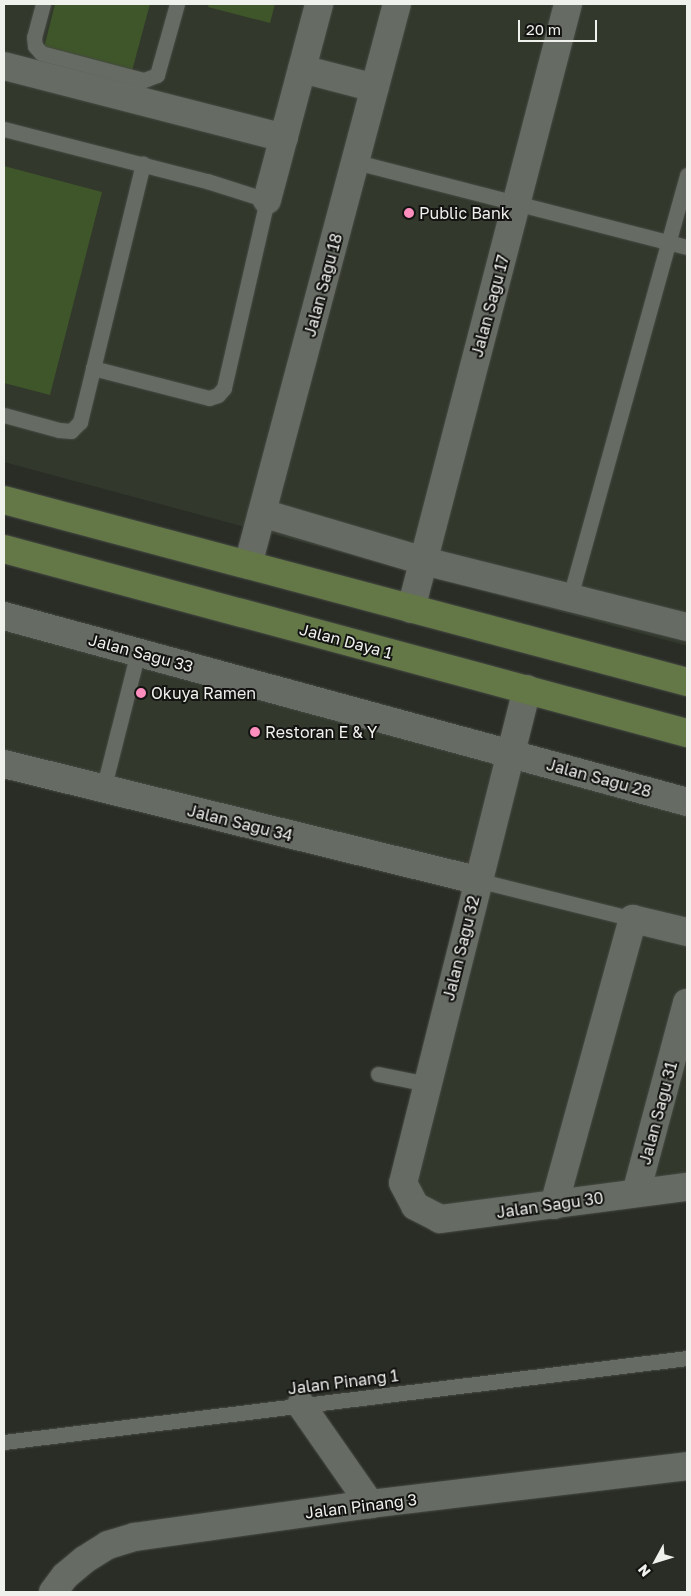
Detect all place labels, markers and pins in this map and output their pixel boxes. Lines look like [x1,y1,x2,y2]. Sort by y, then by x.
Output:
place label: Public Bank [419,203,510,223]
marker: Public Bank [403,207,415,219]
place label: Okuya Ramen [151,683,256,703]
marker: Okuya Ramen [135,687,147,699]
place label: Restoran E & Y [265,722,377,742]
marker: Restoran E & Y [249,726,261,738]

